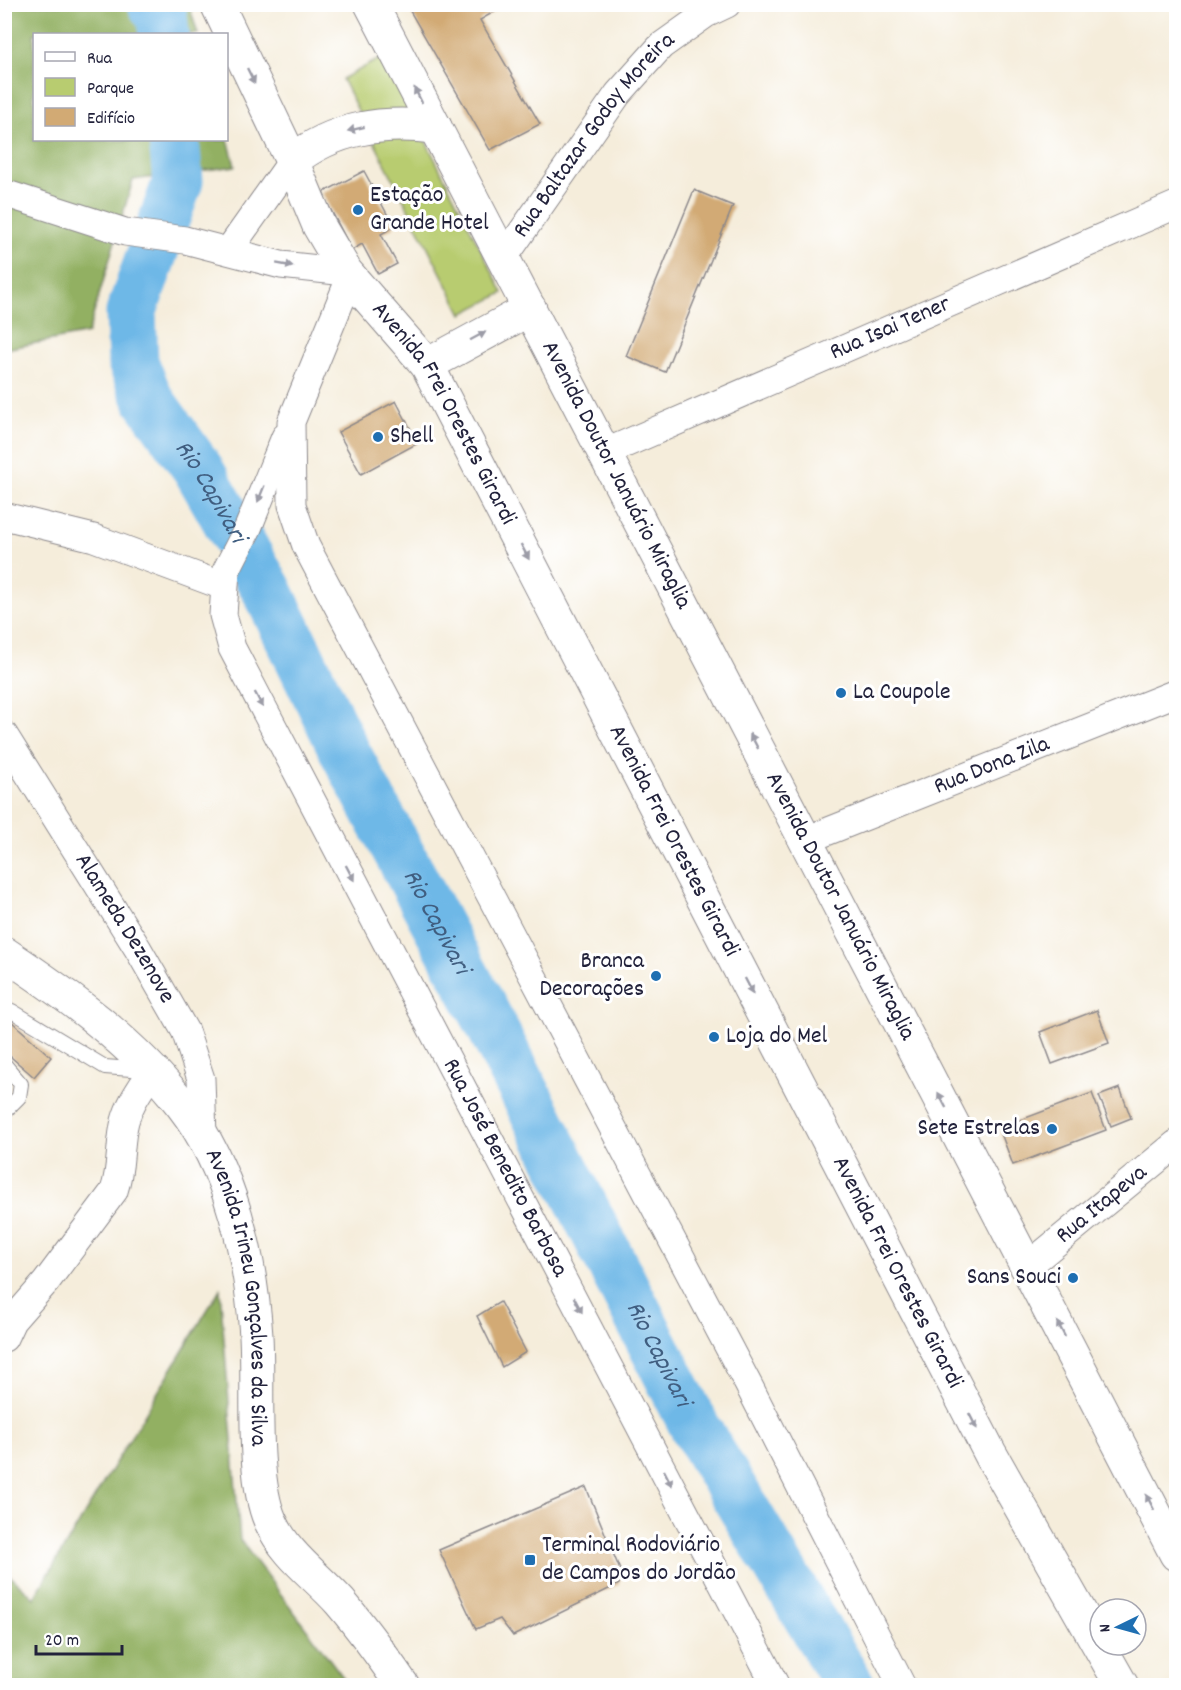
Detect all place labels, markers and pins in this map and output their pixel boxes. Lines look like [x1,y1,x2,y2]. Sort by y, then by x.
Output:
place label: Estação Grande Hotel [370,179,489,241]
marker: Estação Grande Hotel [351,203,365,217]
place label: Shell [390,420,434,454]
marker: Shell [371,430,385,444]
place label: La Coupole [853,676,950,710]
marker: La Coupole [834,686,848,700]
place label: Branca Decorações [540,945,645,1007]
marker: Branca Decorações [649,969,663,983]
place label: Loja do Mel [726,1020,828,1054]
marker: Loja do Mel [707,1030,721,1044]
place label: Sete Estrelas [918,1112,1040,1146]
marker: Sete Estrelas [1045,1122,1059,1136]
place label: Sans Souci [967,1261,1061,1295]
marker: Sans Souci [1066,1271,1080,1285]
place label: Terminal Rodoviário de Campos do Jordão [542,1529,736,1591]
marker: Terminal Rodoviário de Campos do Jordão [523,1553,537,1567]

